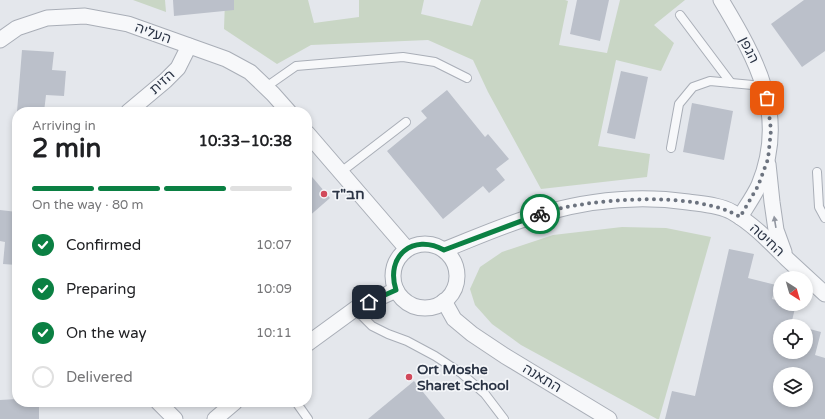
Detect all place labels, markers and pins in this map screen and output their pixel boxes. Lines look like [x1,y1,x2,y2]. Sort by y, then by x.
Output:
pin [750,81,784,115]
place label: חב"ד [332,186,365,203]
marker: חב"ד [319,189,329,199]
pin [352,285,386,319]
place label: Ort Moshe Sharet School [417,361,509,394]
marker: Ort Moshe Sharet School [404,372,414,382]

